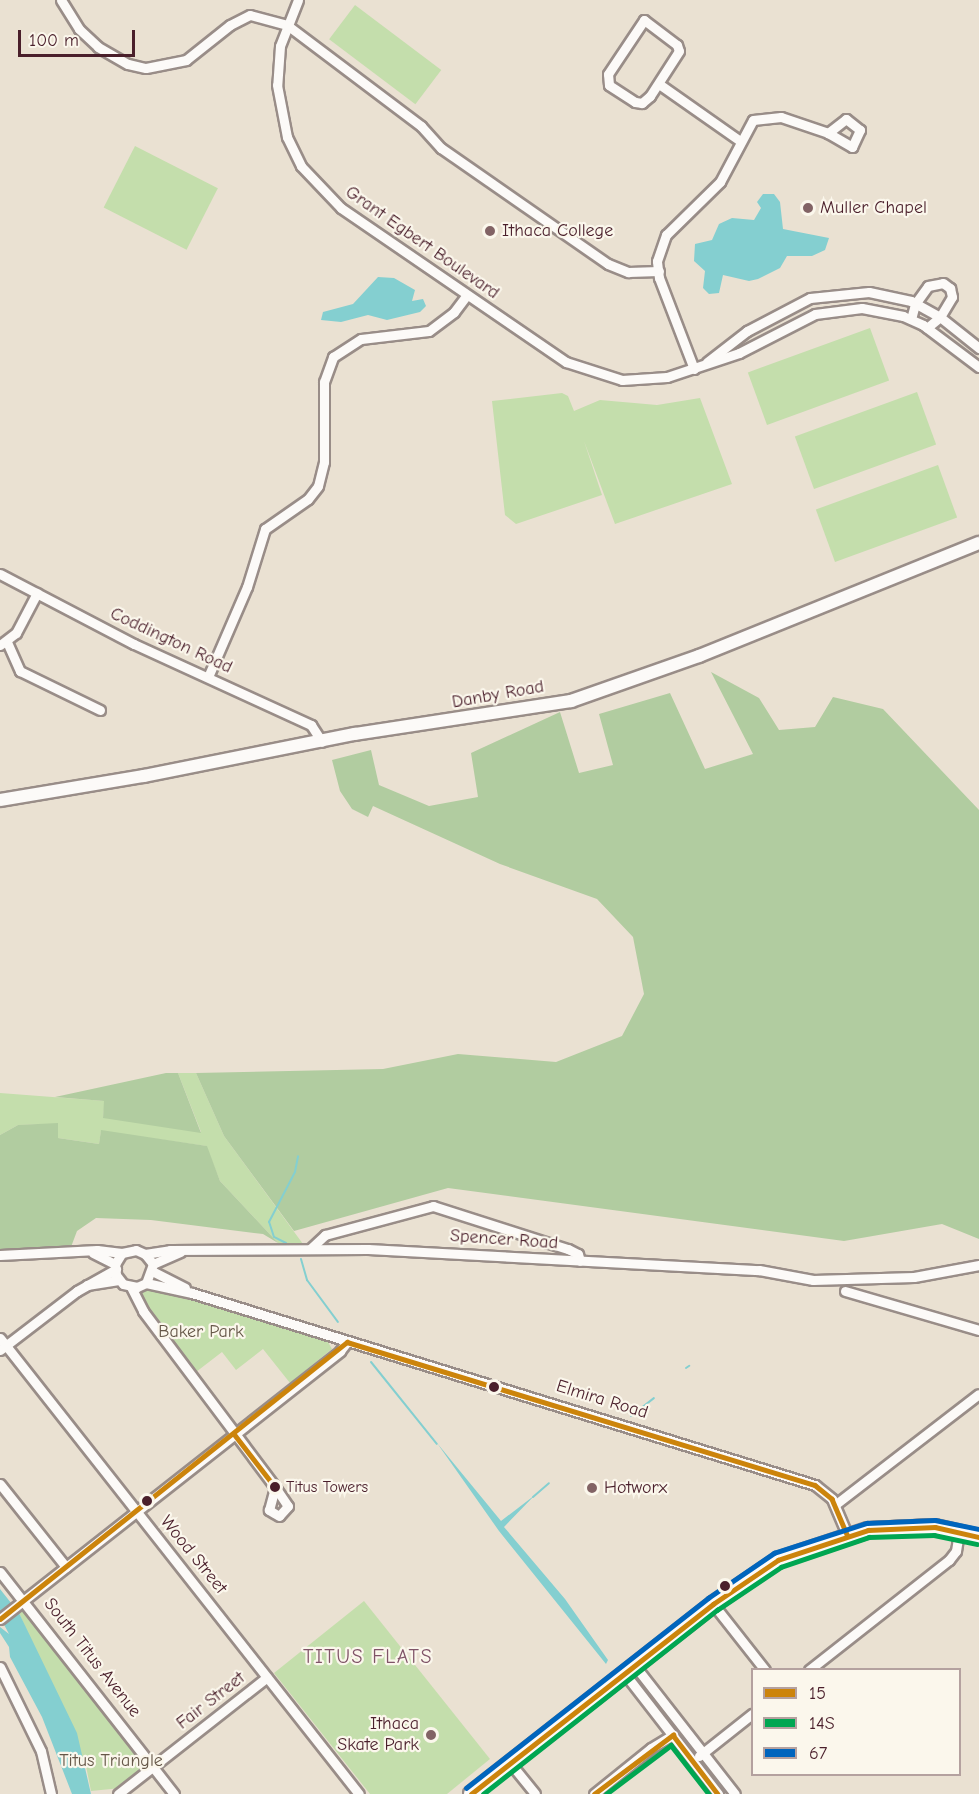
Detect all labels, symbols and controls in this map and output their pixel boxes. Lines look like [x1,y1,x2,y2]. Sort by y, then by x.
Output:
scale bar [21,18,138,56]
text: 100 m [29,30,79,51]
street label: Grant Egbert Boulevard [341,182,503,304]
place label: Muller Chapel [820,197,927,219]
marker: Muller Chapel [801,201,815,215]
place label: Ithaca College [502,220,613,242]
marker: Ithaca College [483,224,497,238]
street label: Coddington Road [107,603,235,679]
street label: Danby Road [450,676,546,714]
street label: Spencer Road [449,1225,559,1255]
park label: Baker Park [158,1321,244,1343]
street label: Elmira Road [554,1376,650,1424]
unlabelled marker [488,1381,500,1393]
place label: Titus Towers [286,1477,368,1497]
place label: Hotworx [604,1477,667,1499]
marker: Titus Towers [269,1481,281,1493]
marker: Hotworx [585,1481,599,1495]
unlabelled marker [141,1495,153,1507]
street label: Wood Street [155,1511,231,1599]
unlabelled marker [719,1580,731,1592]
street label: South Titus Avenue [39,1594,145,1722]
district label: TITUS FLATS [303,1644,433,1668]
street label: Fair Street [172,1668,250,1734]
legend [751,1668,961,1776]
text: 15 [809,1683,826,1704]
text: 14S [809,1713,835,1734]
place label: Ithaca Skate Park [337,1714,419,1756]
marker: Ithaca Skate Park [424,1728,438,1742]
text: 67 [809,1743,827,1764]
park label: Titus Triangle [59,1750,163,1772]

